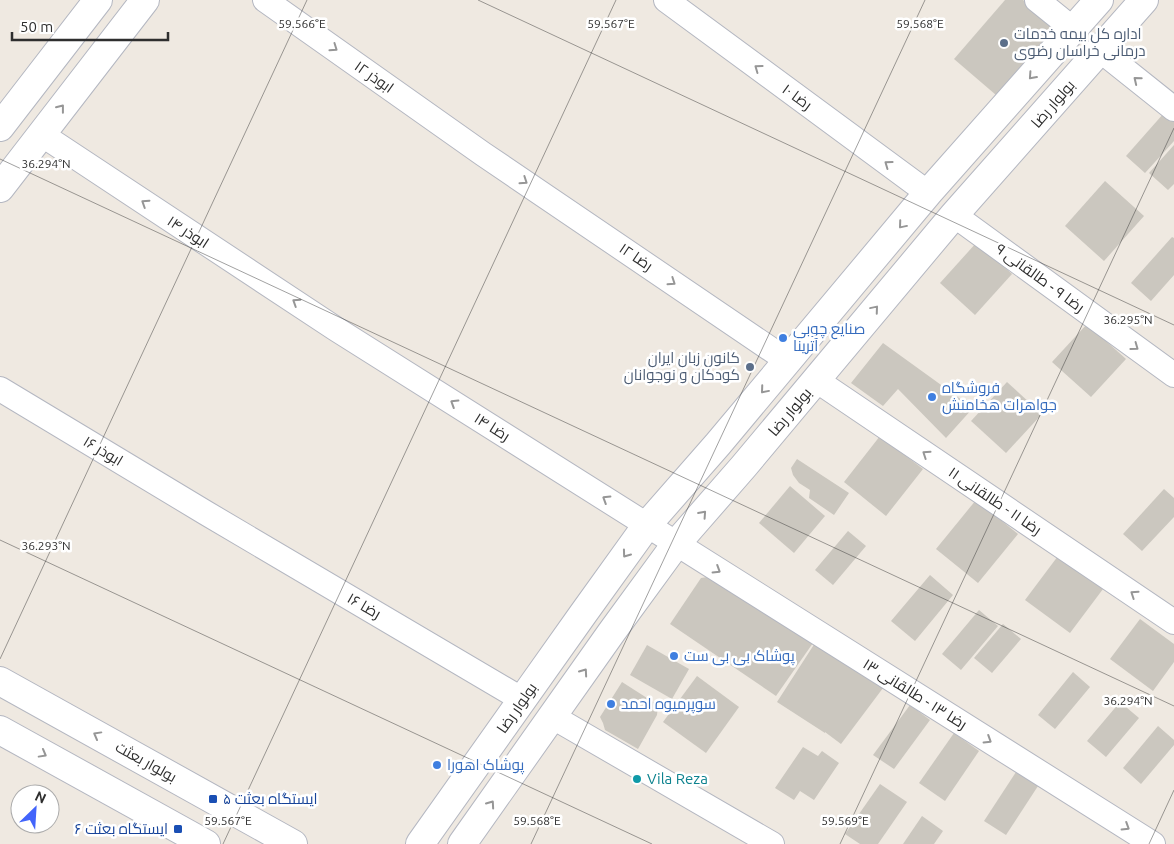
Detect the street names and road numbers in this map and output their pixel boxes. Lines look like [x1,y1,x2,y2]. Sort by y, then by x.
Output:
street label: ابوذر ۱۲ [351,57,397,97]
street label: بولوار رضا [1027,76,1079,132]
street label: رضا ۱۰ [779,80,815,114]
street label: ابوذر ۱۴ [164,212,212,252]
street label: رضا ۱۲ [616,239,656,275]
street label: رضا ۹ - طالقانی ۹ [992,240,1088,317]
street label: بولوار رضا [765,384,815,440]
street label: رضا ۱۴ [471,409,513,445]
street label: ابوذر ۱۶ [80,432,126,470]
street label: رضا ۱۱ - طالقانی ۱۱ [945,463,1045,540]
street label: رضا ۱۶ [344,589,384,623]
street label: رضا ۱۳ - طالقانی ۱۳ [859,655,970,734]
street label: بولوار رضا [493,679,541,737]
street label: بولوار بعثت [112,738,180,786]

